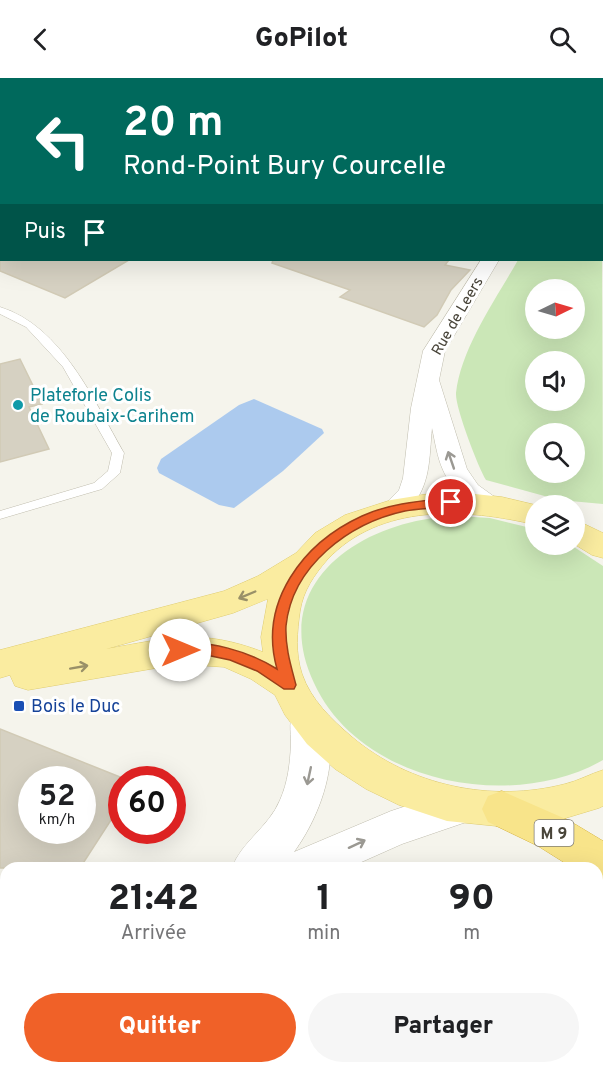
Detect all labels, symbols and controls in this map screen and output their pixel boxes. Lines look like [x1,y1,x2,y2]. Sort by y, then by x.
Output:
text: GoPilot [255,22,348,56]
icon: back [24,23,57,56]
icon: search [546,23,579,56]
text: 20 m [123,98,224,151]
icon: left [24,102,102,180]
text: Rond-Point Bury Courcelle [123,150,446,184]
icon: arrive [78,216,111,249]
text: Puis [24,219,66,246]
street label: Rue de Leers [428,274,488,359]
north arrow [525,279,585,339]
map controls [525,279,585,555]
button: sound [525,351,585,411]
place label: Plateforle Colis de Roubaix-Carihem [30,385,195,429]
marker: Plateforle Colis de Roubaix-Carihem [11,398,25,412]
button: search [525,423,585,483]
one-way arrow [445,451,456,470]
pin [425,476,476,527]
icon: arrive [434,485,467,518]
button: layers [525,495,585,555]
one-way arrow [239,590,257,601]
position arrow [148,618,212,682]
one-way arrow [68,661,88,672]
place label: Bois le Duc [31,696,120,719]
marker: Bois le Duc [12,699,26,713]
speed limit sign: 60 [108,766,186,844]
one-way arrow [302,767,314,786]
text: 52 [39,779,75,816]
text: km/h [39,811,75,830]
road number: M 9 [534,820,574,846]
one-way arrow [347,838,365,849]
text: 21:42 [108,877,199,923]
text: 1 [316,877,331,923]
text: 90 [448,877,495,923]
text: Arrivée [121,921,186,947]
text: min [307,921,340,947]
text: m [463,921,480,947]
button: Quitter [24,993,296,1062]
button: Partager [308,993,579,1062]

